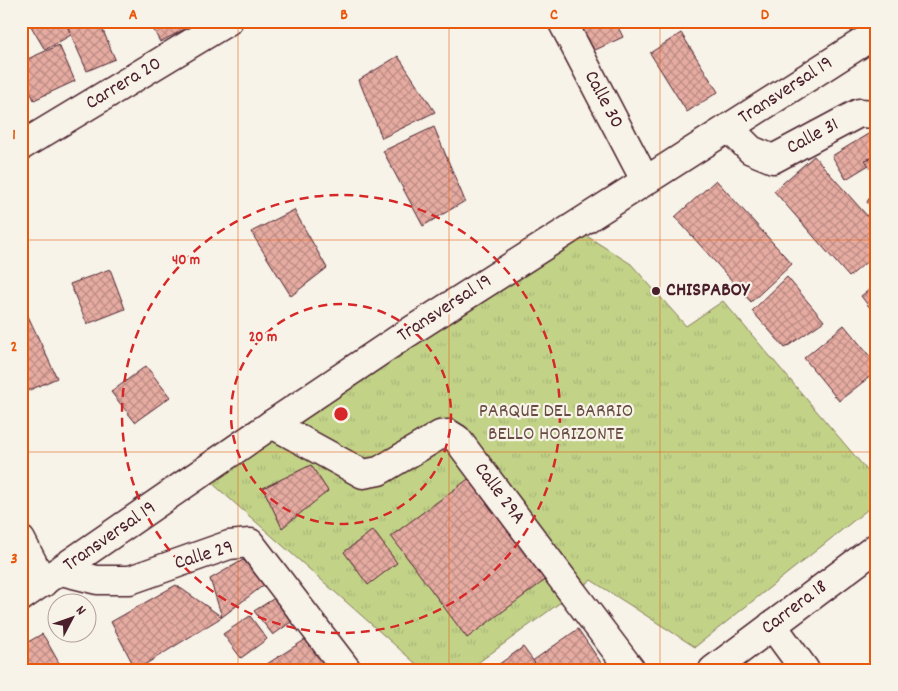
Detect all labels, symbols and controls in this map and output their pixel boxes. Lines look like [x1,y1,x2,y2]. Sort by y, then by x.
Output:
text: A [129,4,138,27]
text: B [340,4,348,27]
text: C [550,4,558,27]
text: D [761,4,770,27]
street label: Carrera 20 [81,50,167,118]
street label: Transversal 19 [733,50,839,132]
street label: Calle 30 [576,66,630,134]
street label: Calle 31 [782,112,844,162]
text: 1 [12,124,16,147]
text: 40 m [172,250,200,272]
street label: Transversal 19 [392,268,498,350]
place label: CHISPABOY [666,277,751,305]
marker: CHISPABOY [650,285,662,297]
text: 20 m [249,327,277,349]
text: 2 [11,336,18,359]
park label: PARQUE DEL BARRIO BELLO HORIZONTE [479,398,633,449]
centre of rings [332,405,350,423]
street label: Calle 29A [466,457,532,531]
street label: Transversal 19 [58,495,162,579]
street label: Calle 29 [171,534,237,578]
text: 3 [10,548,18,571]
street label: Carrera 18 [756,574,834,642]
north arrow [48,594,98,644]
text: N [70,602,90,620]

